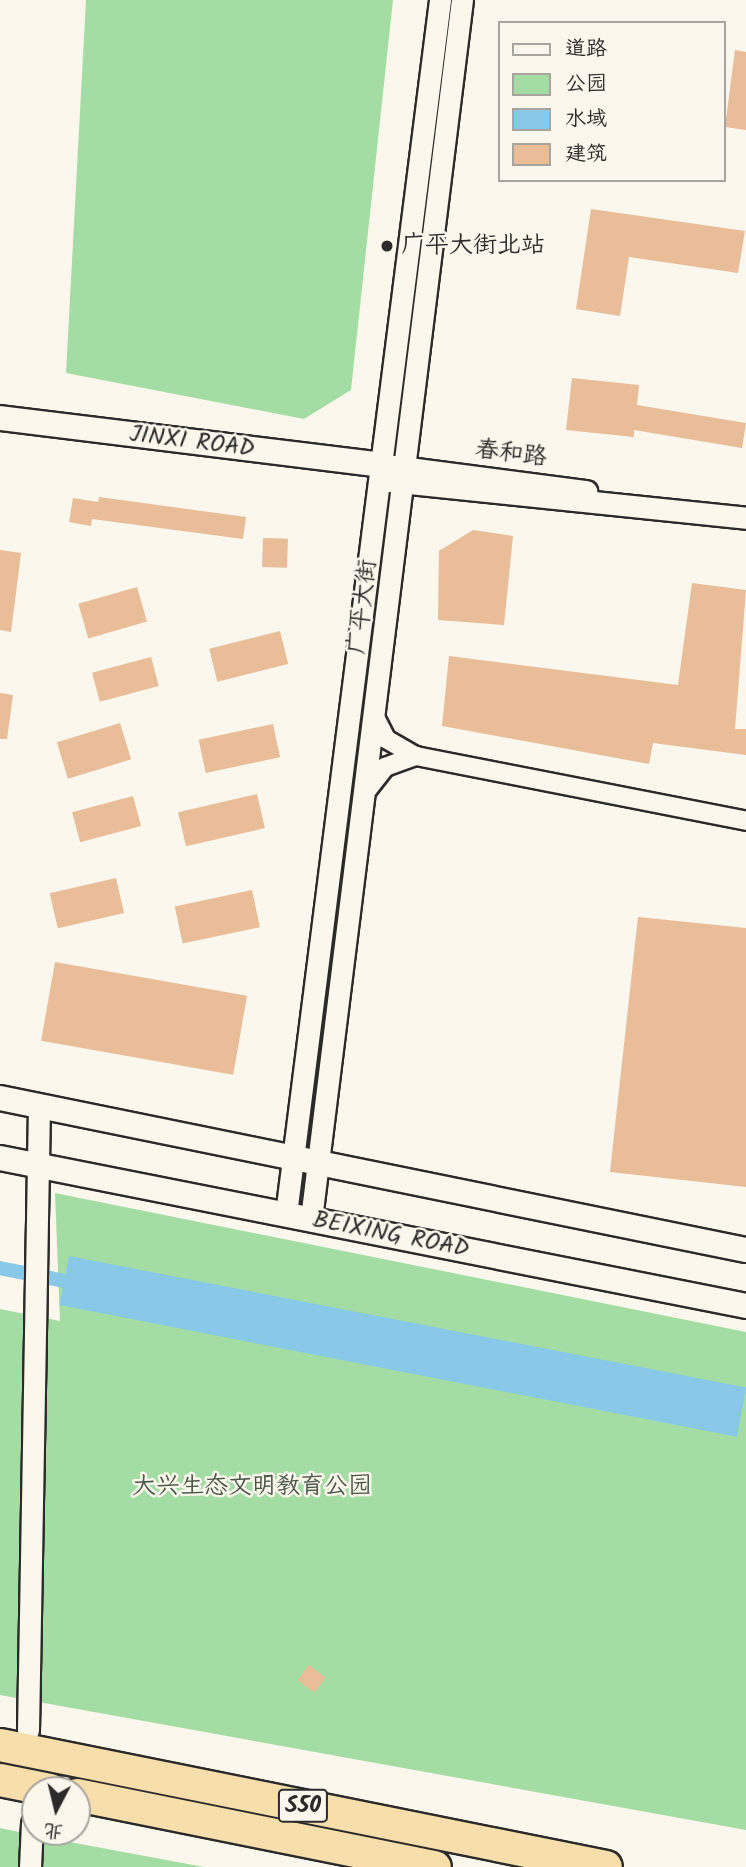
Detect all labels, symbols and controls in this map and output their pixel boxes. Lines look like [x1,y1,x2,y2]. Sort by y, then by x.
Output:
legend [498,21,725,182]
text: 道路 [565,33,607,66]
text: 公园 [565,68,607,101]
text: 水域 [565,103,607,136]
text: 建筑 [565,138,607,171]
place label: 广平大街北站 [401,232,545,260]
marker: 广平大街北站 [379,238,395,254]
street label: JINXI ROAD [128,420,256,464]
street label: 春和路 [474,435,548,473]
street label: 广平大街 [343,558,383,656]
street label: BEIXING ROAD [310,1206,472,1264]
park label: 大兴生态文明教育公园 [132,1473,372,1501]
north arrow [21,1776,91,1846]
road number: S50 [277,1786,329,1826]
text: 北 [42,1814,65,1846]

